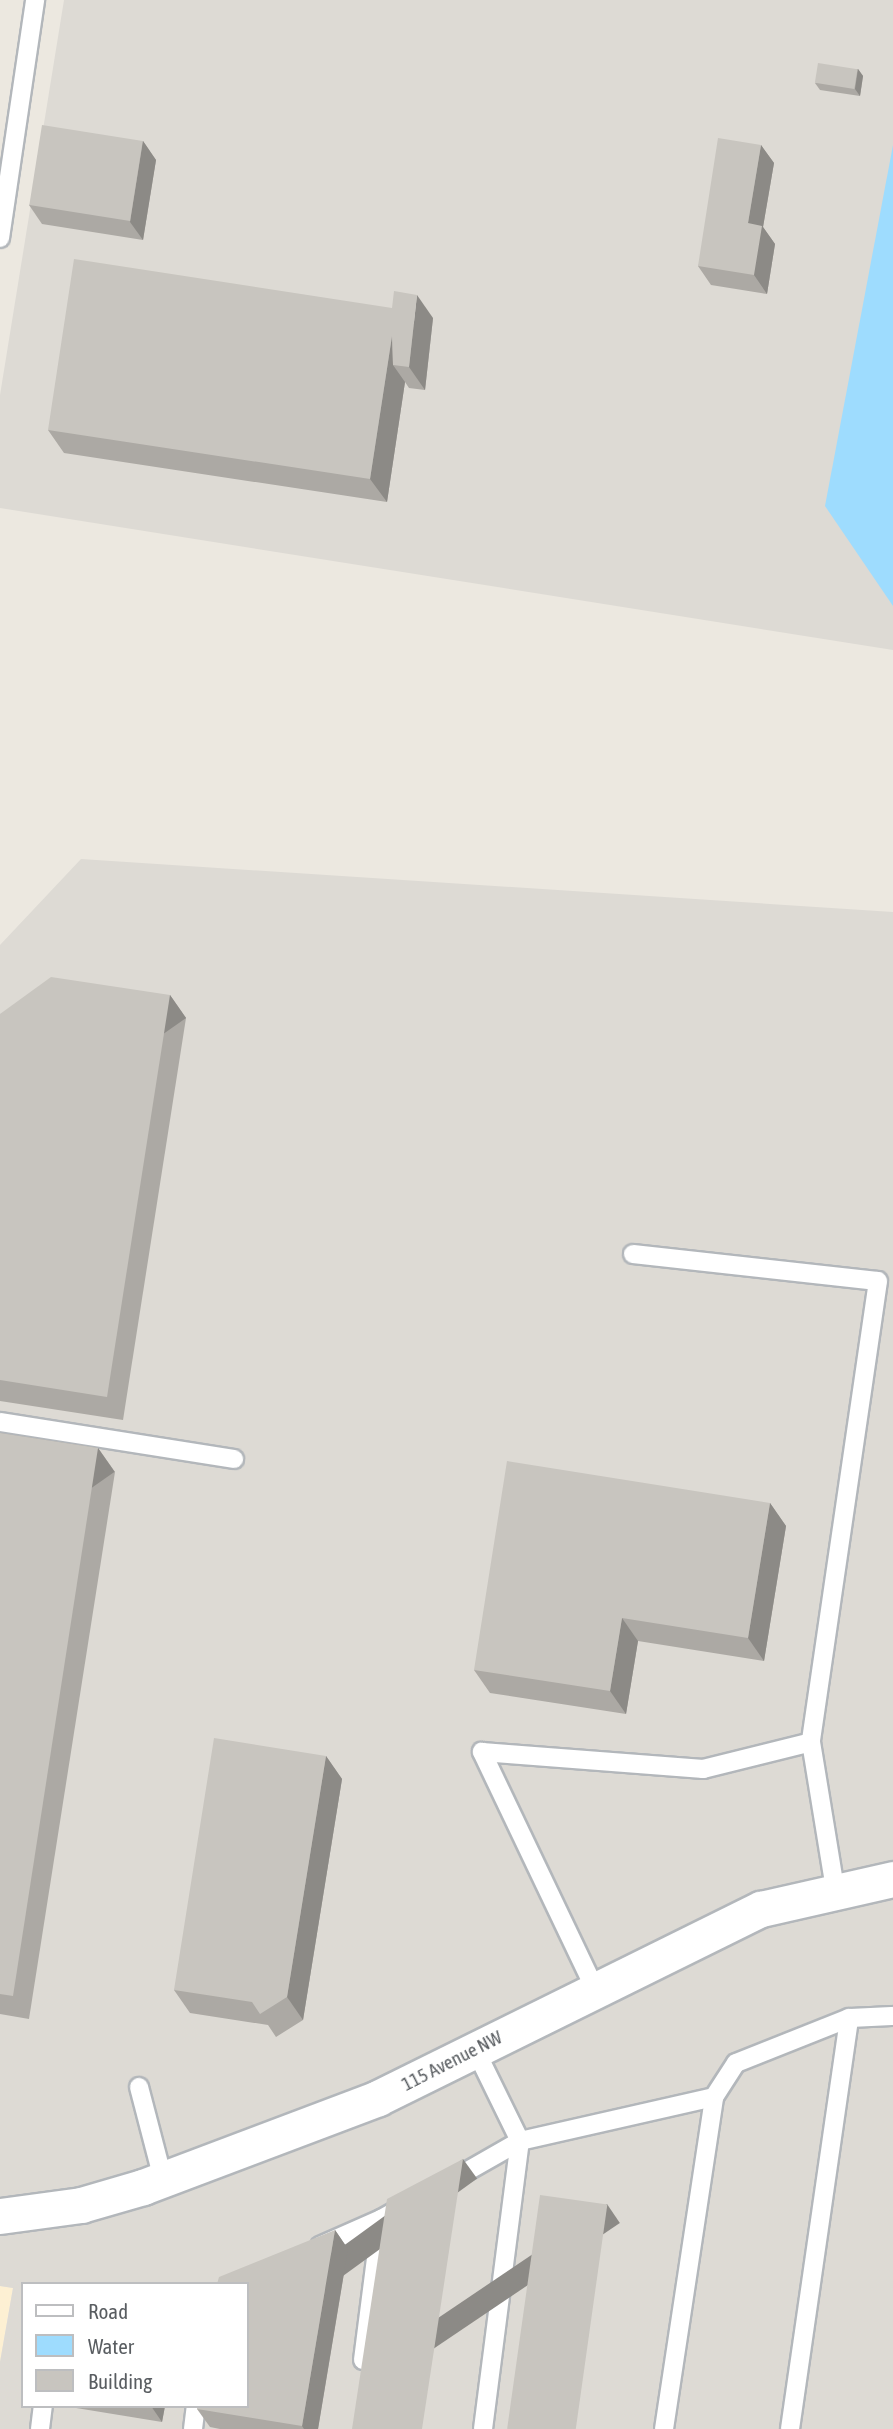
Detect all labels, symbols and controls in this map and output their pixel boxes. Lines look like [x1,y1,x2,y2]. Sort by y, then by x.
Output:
street label: 115 Avenue NW [398,2026,506,2096]
legend [21,2282,248,2408]
text: Road [88,2299,128,2323]
text: Water [88,2334,134,2358]
text: Building [88,2369,152,2393]

